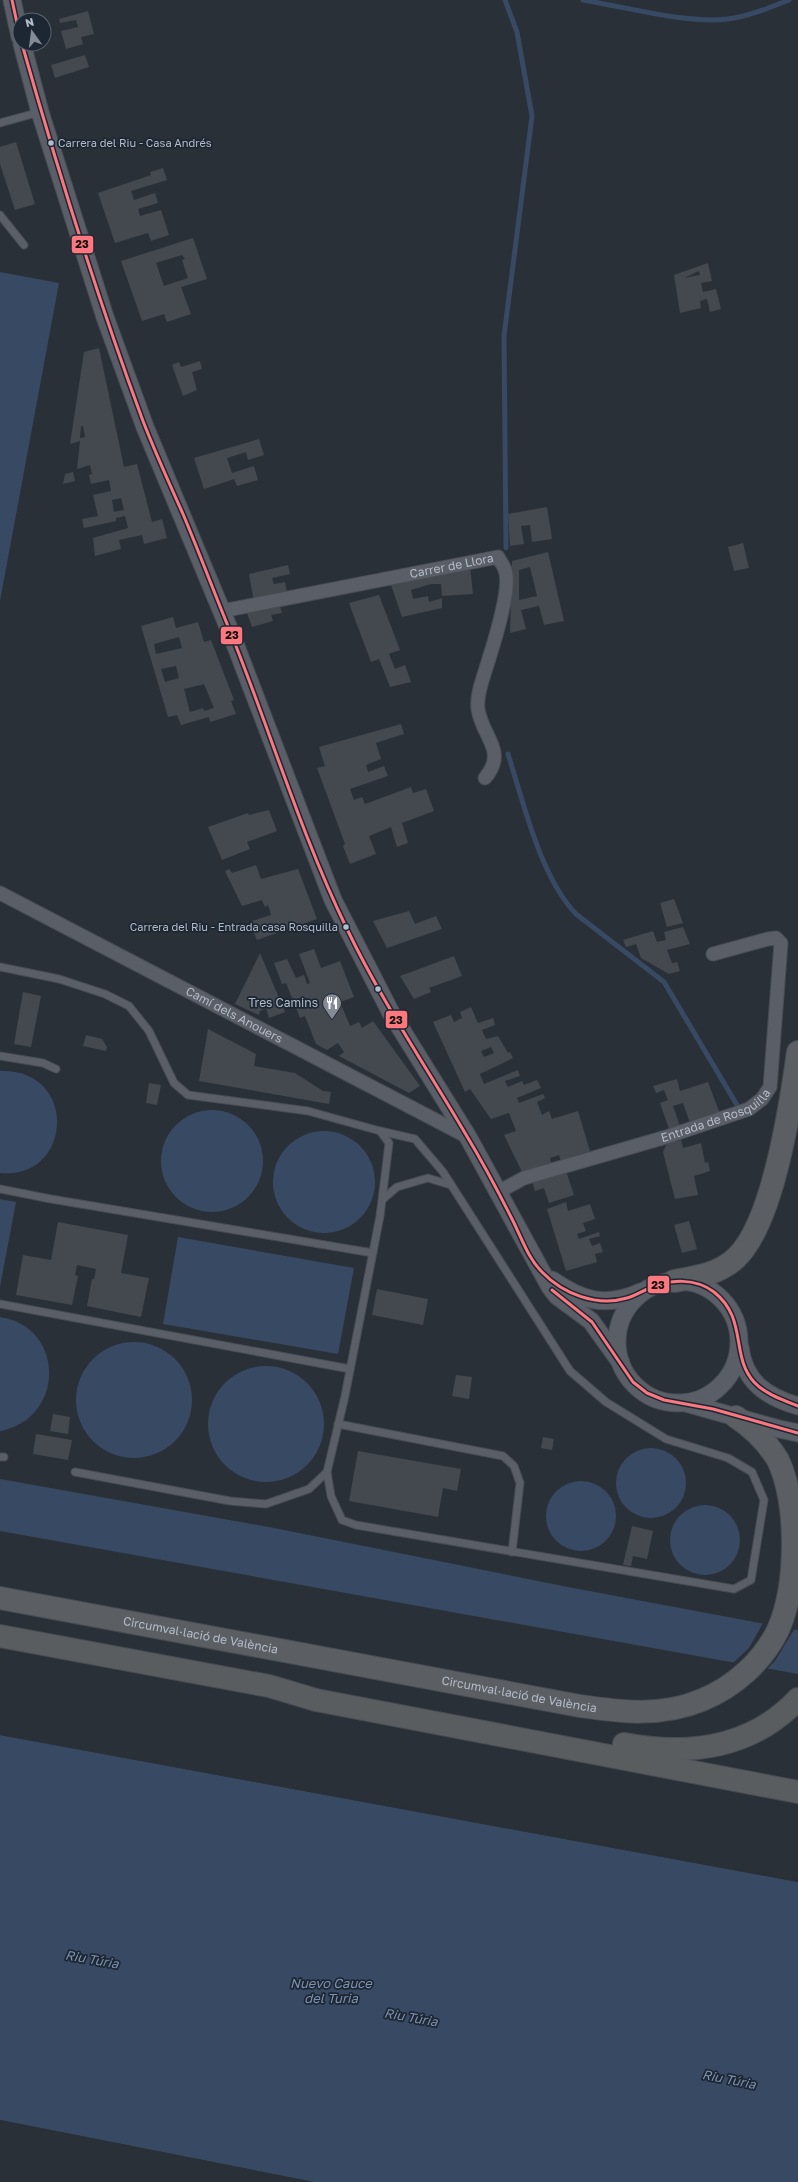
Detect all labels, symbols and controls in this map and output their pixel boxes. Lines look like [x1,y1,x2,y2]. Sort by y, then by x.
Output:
north arrow [12,12,52,52]
text: N [24,14,35,29]
place label: Carrera del Riu - Casa Andrés [58,136,212,149]
marker: Carrera del Riu - Casa Andrés [46,138,56,148]
line badge: 23 [71,235,94,254]
text: 23 [75,237,89,250]
street label: Carrer de Llora [408,550,495,581]
line badge: 23 [220,626,243,645]
text: 23 [225,628,239,641]
place label: Carrera del Riu - Entrada casa Rosquilla [130,920,338,933]
marker: Carrera del Riu - Entrada casa Rosquilla [341,922,351,932]
street label: Camí dels Anouers [183,983,285,1046]
unlabelled marker [373,984,383,994]
restaurant icon: Tres Camins [321,992,343,1020]
place label: Tres Camins [248,995,318,1010]
line badge: 23 [385,1010,408,1029]
text: 23 [389,1013,403,1026]
street label: Entrada de Rosquilla [659,1086,774,1145]
line badge: 23 [647,1275,670,1294]
text: 23 [651,1278,665,1291]
street label: Circumval·lació de València [122,1613,279,1657]
street label: Circumval·lació de València [440,1672,598,1715]
water label: Riu Túria [64,1946,121,1972]
water label: Nuevo Cauce del Turia [290,1975,373,2006]
water label: Riu Túria [383,2004,440,2030]
water label: Riu Túria [701,2066,758,2092]

